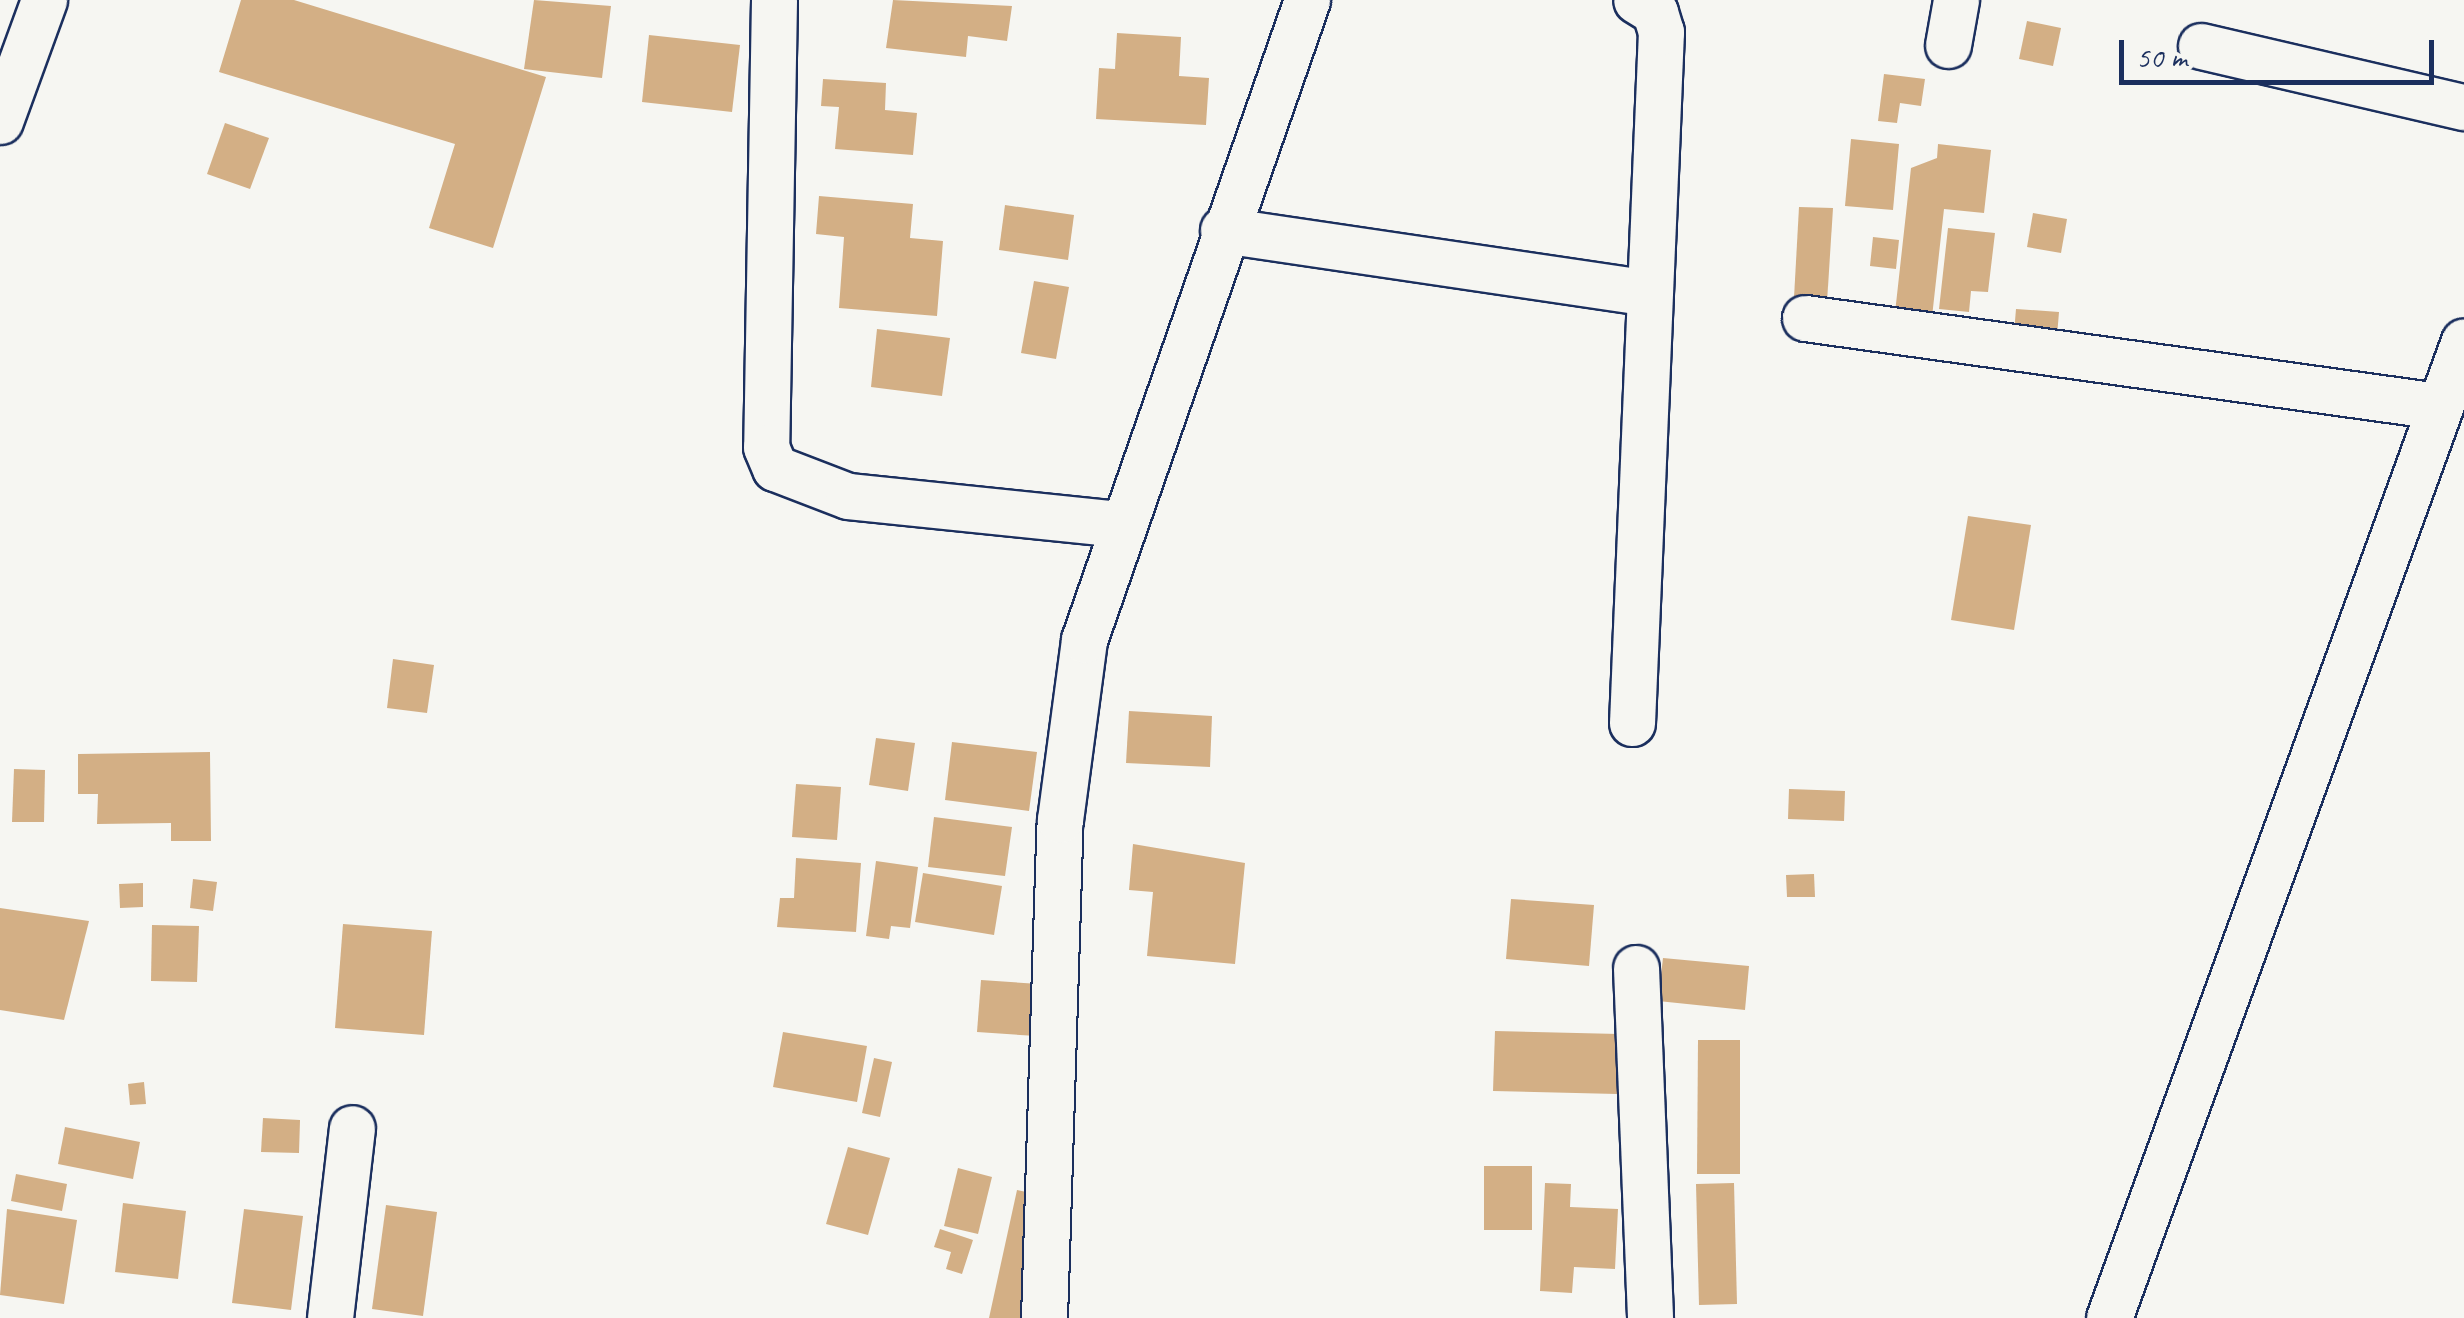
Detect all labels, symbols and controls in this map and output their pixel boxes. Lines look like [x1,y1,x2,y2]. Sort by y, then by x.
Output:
scale bar [2124,20,2439,82]
text: 50 m [2136,38,2187,76]

